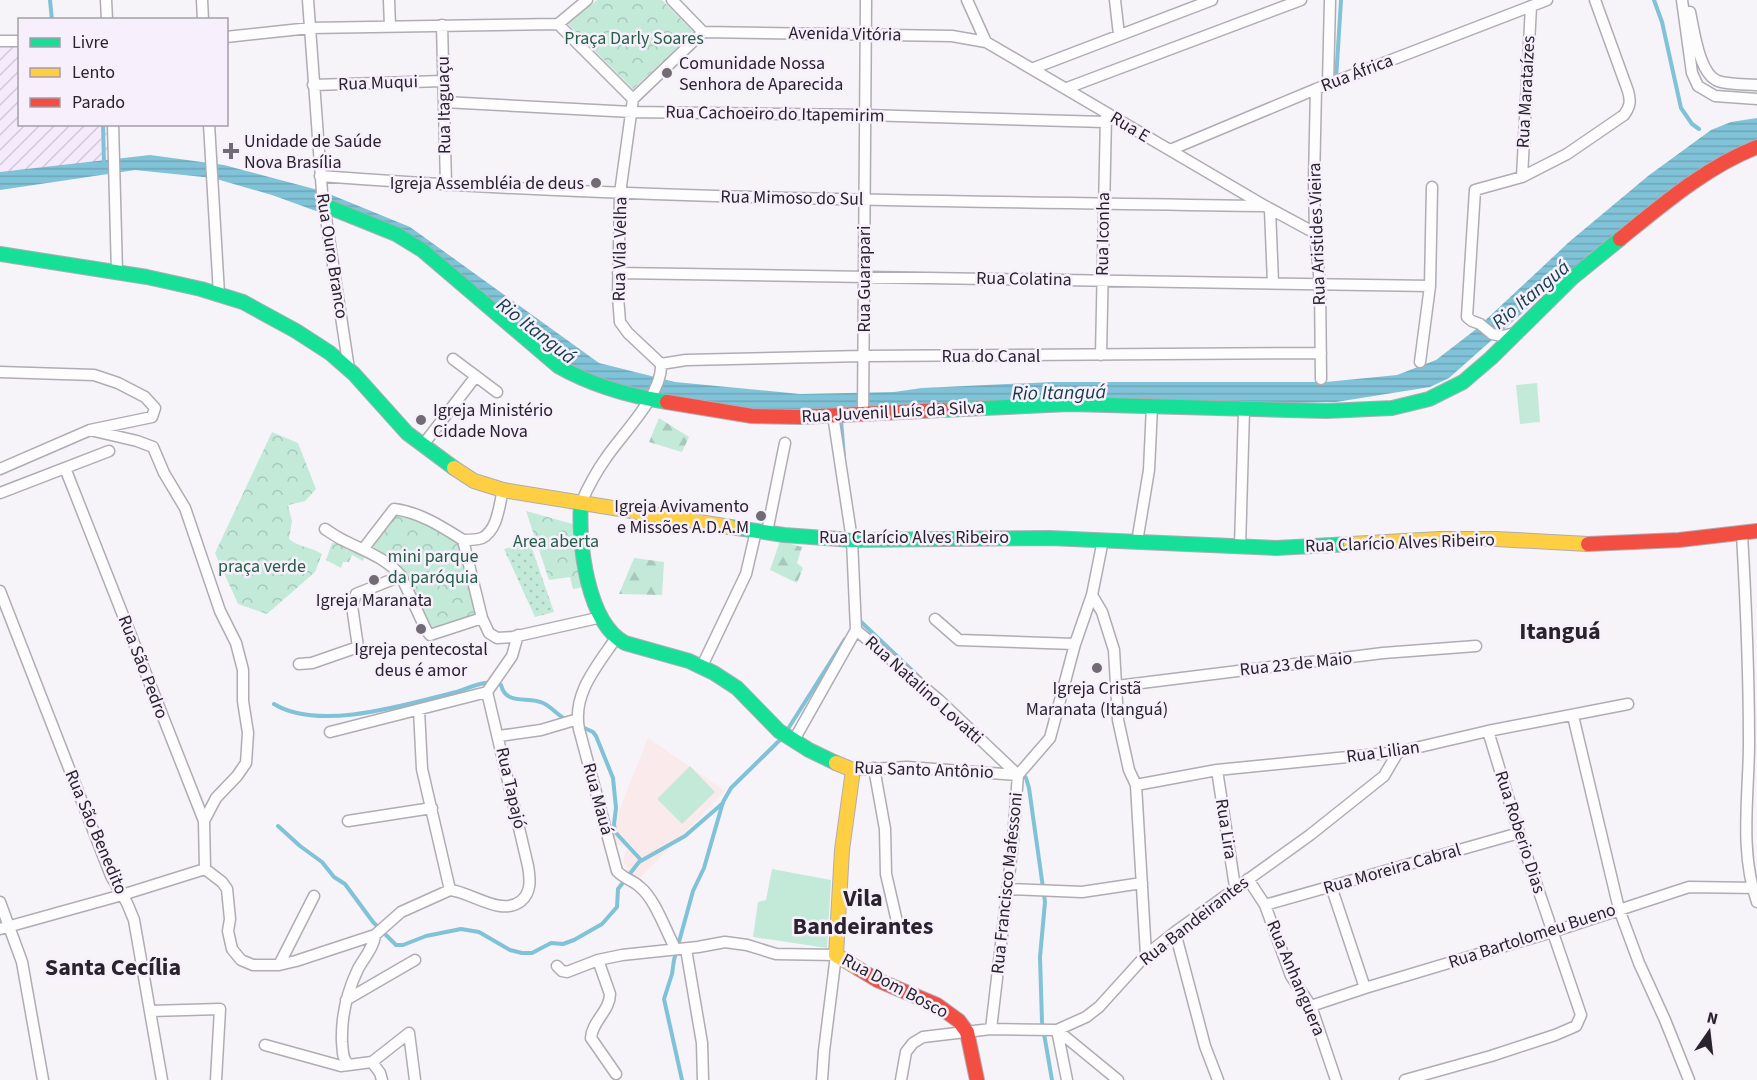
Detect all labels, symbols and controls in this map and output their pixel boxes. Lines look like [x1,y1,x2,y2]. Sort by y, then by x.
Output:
legend [18,18,228,126]
street label: Avenida Vitória [788,21,902,47]
park label: Praça Darly Soares [564,26,704,51]
text: Livre [72,30,109,55]
street label: Rua Marataízes [1511,35,1541,149]
street label: Rua África [1317,48,1397,98]
place label: Comunidade Nossa Senhora de Aparecida [679,51,843,97]
street label: Rua Itaguaçu [431,56,457,154]
text: Lento [72,60,115,85]
marker: Comunidade Nossa Senhora de Aparecida [660,66,674,80]
street label: Rua Muqui [338,69,418,97]
text: Parado [72,90,125,115]
street label: Rua Cachoeiro do Itapemirim [665,100,885,128]
street label: Rua E [1105,105,1155,149]
place label: Unidade de Saúde Nova Brasília [244,129,381,175]
marker: Unidade de Saúde Nova Brasília [222,142,240,160]
street label: Rua Aristides Vieira [1302,162,1332,306]
place label: Igreja Assembléia de deus [390,171,584,196]
marker: Igreja Assembléia de deus [589,176,603,190]
street label: Rua Mimoso do Sul [720,184,864,212]
street label: Rua Ouro Branco [310,191,354,321]
street label: Rua Iconha [1090,192,1116,276]
street label: Rua Vila Velha [607,196,633,302]
street label: Rua Guarapari [852,225,877,333]
water label: Rio Itanguá [1486,254,1576,336]
street label: Rua Colatina [976,266,1072,292]
water label: Rio Itanguá [490,291,582,371]
street label: Rua do Canal [942,344,1040,369]
water label: Rio Itanguá [1012,378,1107,408]
street label: Rua Juvenil Luís da Silva [801,395,985,429]
place label: Igreja Ministério Cidade Nova [433,398,553,444]
marker: Igreja Ministério Cidade Nova [414,413,428,427]
place label: Igreja Avivamento e Missões A.D.A.M [614,494,749,540]
marker: Igreja Avivamento e Missões A.D.A.M [754,509,768,523]
street label: Rua Clarício Alves Ribeiro [819,525,1009,550]
street label: Rua Clarício Alves Ribeiro [1305,527,1495,559]
park label: Area aberta [513,529,599,554]
park label: mini parque da paróquia [388,544,478,590]
park label: praça verde [218,554,306,579]
marker: Igreja Maranata [367,573,381,587]
place label: Igreja Maranata [316,588,432,613]
street label: Rua São Pedro [112,612,174,722]
district label: Itanguá [1519,614,1601,649]
marker: Igreja pentecostal deus é amor [414,622,428,636]
street label: Rua Natalino Lovatti [859,630,989,750]
place label: Igreja pentecostal deus é amor [354,637,488,683]
street label: Rua 23 de Maio [1238,646,1354,682]
marker: Igreja Cristã Maranata (Itanguá) [1090,661,1104,675]
place label: Igreja Cristã Maranata (Itanguá) [1026,676,1168,722]
street label: Rua Lilian [1345,734,1421,770]
street label: Rua Tapajó [489,745,533,831]
street label: Rua Santo Antônio [854,755,994,785]
street label: Rua Mauá [576,760,620,838]
street label: Rua São Benedito [59,766,133,898]
street label: Rua Roberio Dias [1488,767,1552,897]
street label: Rua Francisco Mafessoni [985,791,1029,975]
street label: Rua Lira [1209,797,1243,861]
street label: Rua Moreira Cabral [1320,837,1464,901]
street label: Rua Bandeirantes [1134,870,1254,972]
district label: Vila Bandeirantes [793,881,933,944]
street label: Rua Bartolomeu Bueno [1445,897,1619,975]
street label: Rua Anhanguera [1260,916,1332,1040]
street label: Rua Dom Bosco [837,947,953,1025]
district label: Santa Cecília [45,950,181,985]
north arrow [1679,1002,1739,1062]
text: N [1705,1006,1720,1030]

